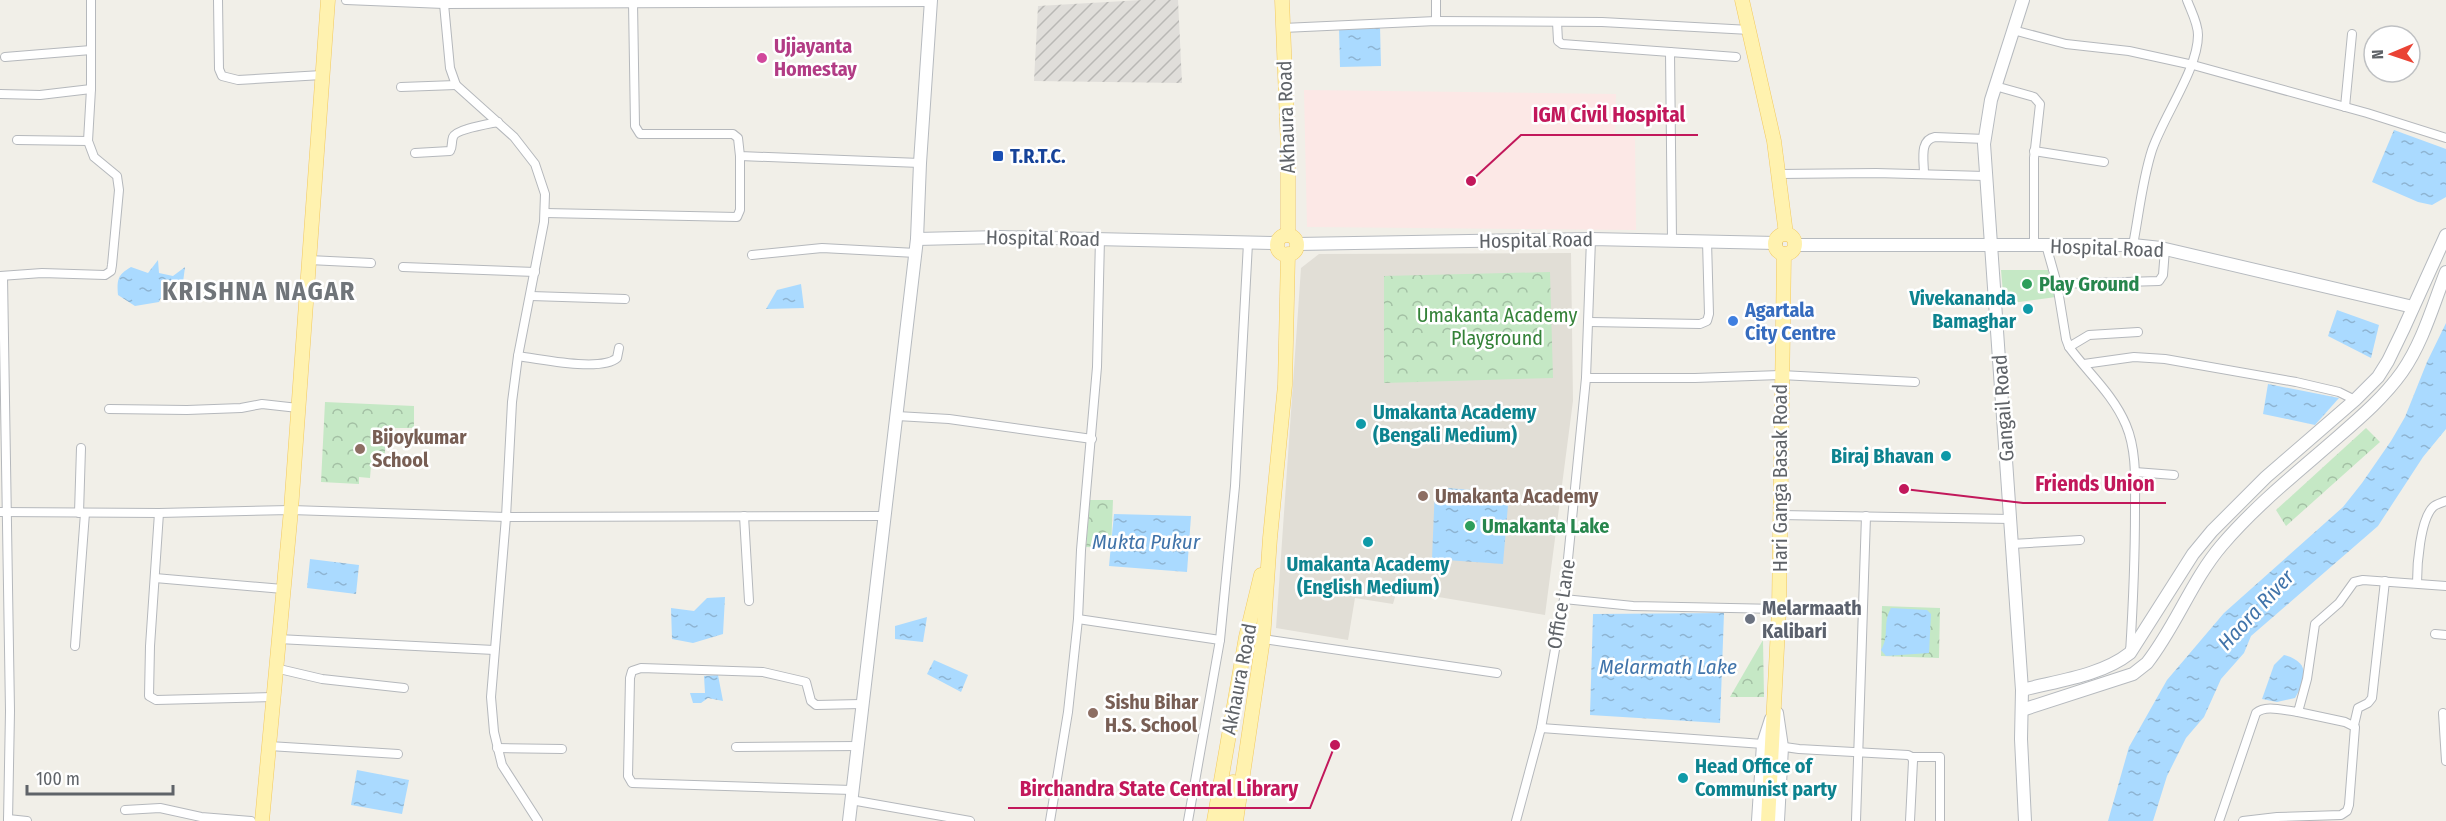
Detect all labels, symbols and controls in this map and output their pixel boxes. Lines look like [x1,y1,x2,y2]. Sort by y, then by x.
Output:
north arrow [2362,24,2422,84]
place label: Ujjayanta Homestay [774,34,857,81]
text: N [2368,49,2387,60]
marker: Ujjayanta Homestay [755,51,769,65]
street label: Akhaura Road [1272,60,1300,174]
callout: IGM Civil Hospital [1521,96,1698,135]
text: IGM Civil Hospital [1533,102,1685,128]
place label: T.R.T.C. [1010,144,1066,168]
marker: T.R.T.C. [991,149,1005,163]
street label: Hospital Road [986,225,1100,251]
street label: Hospital Road [1479,227,1593,253]
street label: Hospital Road [2049,234,2165,262]
place label: Play Ground [2039,272,2139,296]
district label: KRISHNA NAGAR [162,276,356,307]
marker: Play Ground [2020,277,2034,291]
place label: Vivekananda Bamaghar [1908,286,2017,333]
place label: Agartala City Centre [1744,298,1836,345]
marker: Vivekananda Bamaghar [2021,302,2035,316]
park label: Umakanta Academy Playground [1417,303,1577,350]
marker: Agartala City Centre [1726,314,1740,328]
street label: Gangail Road [1987,354,2019,462]
street label: Hari Ganga Basak Road [1768,384,1792,572]
place label: Umakanta Academy (Bengali Medium) [1373,400,1537,447]
marker: Umakanta Academy (Bengali Medium) [1354,417,1368,431]
place label: Bijoykumar School [372,425,467,472]
marker: Bijoykumar School [353,442,367,456]
place label: Biraj Bhavan [1831,444,1934,468]
marker: Biraj Bhavan [1939,449,1953,463]
callout: Friends Union [2023,464,2166,503]
text: Friends Union [2035,471,2155,497]
place label: Umakanta Academy [1435,484,1599,508]
marker: Umakanta Academy [1416,489,1430,503]
place label: Umakanta Lake [1482,514,1609,538]
marker: Umakanta Lake [1463,519,1477,533]
water label: Mukta Pukur [1092,529,1201,555]
marker: Umakanta Academy (English Medium) [1361,535,1375,549]
place label: Umakanta Academy (English Medium) [1286,552,1450,599]
street label: Office Lane [1542,557,1580,651]
water label: Haora River [2212,564,2300,655]
place label: Melarmaath Kalibari [1762,596,1862,643]
marker: Melarmaath Kalibari [1743,612,1757,626]
street label: Akhaura Road [1216,621,1262,737]
water label: Melarmath Lake [1599,654,1737,680]
place label: Sishu Bihar H.S. School [1105,690,1199,737]
marker: Sishu Bihar H.S. School [1086,706,1100,720]
place label: Head Office of Communist party [1695,754,1837,801]
scale bar [27,758,172,796]
text: 100 m [36,768,80,790]
callout: Birchandra State Central Library [1008,769,1310,808]
marker: Head Office of Communist party [1676,771,1690,785]
text: Birchandra State Central Library [1020,776,1299,802]

